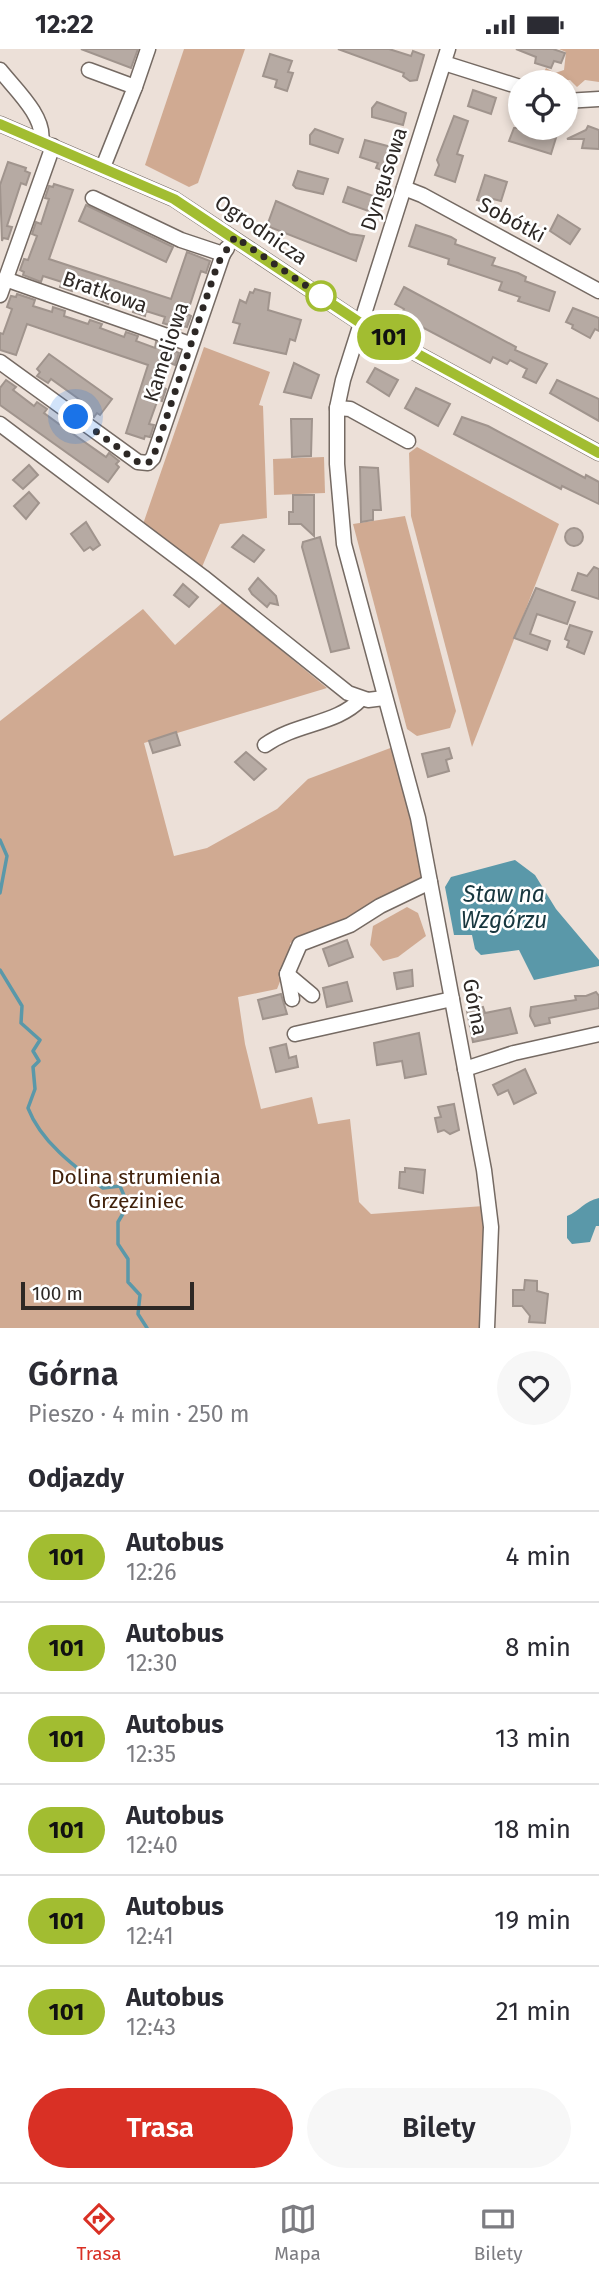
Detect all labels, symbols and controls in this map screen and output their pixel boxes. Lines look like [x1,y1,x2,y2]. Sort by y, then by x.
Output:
text: 12:22 [35,9,94,40]
map controls [508,70,578,140]
button: locate [508,70,578,140]
street label: Dyngusowa [355,124,413,234]
street label: Ogrodnicza [210,189,312,271]
street label: Sobótki [474,191,550,249]
street label: Bratkowa [59,265,151,319]
unlabelled marker [306,281,336,311]
street label: Kameliowa [138,299,194,405]
line badge: 101 [349,314,429,360]
text: 101 [371,323,407,351]
your location [58,399,93,434]
water label: Staw na Wzgórzu [461,880,547,934]
street label: Górna [457,976,493,1038]
park label: Dolina strumienia Grzęziniec [51,1164,221,1214]
scale bar [21,1279,194,1311]
text: 100 m [32,1282,83,1305]
button: heart [497,1351,571,1425]
text: Górna [28,1354,119,1394]
text: Pieszo · 4 min · 250 m [28,1400,249,1428]
text: Odjazdy [28,1463,124,1494]
text: Autobus [126,1527,224,1558]
text: 4 min [505,1541,571,1572]
text: 101 [49,1543,84,1571]
text: 12:26 [126,1558,177,1586]
text: Autobus [126,1618,224,1649]
text: 8 min [505,1632,571,1663]
text: 101 [49,1634,84,1662]
text: 12:30 [126,1649,177,1677]
text: Autobus [126,1709,224,1740]
text: 13 min [495,1723,571,1754]
text: 101 [49,1725,84,1753]
text: 12:35 [126,1740,176,1768]
text: Autobus [126,1800,224,1831]
text: 18 min [494,1814,571,1845]
text: 101 [49,1816,84,1844]
text: 12:40 [126,1831,178,1859]
text: Autobus [126,1891,224,1922]
text: 19 min [494,1905,571,1936]
text: 101 [49,1907,84,1935]
text: 12:41 [126,1922,174,1950]
text: Autobus [126,1982,224,2013]
text: 21 min [496,1996,571,2027]
text: 101 [49,1998,84,2026]
text: 12:43 [126,2013,176,2041]
button: Trasa [28,2088,293,2168]
button: Bilety [307,2088,571,2168]
tab: Trasa [76,2200,122,2265]
tab: Mapa [274,2200,321,2265]
tab: Bilety [474,2200,523,2265]

